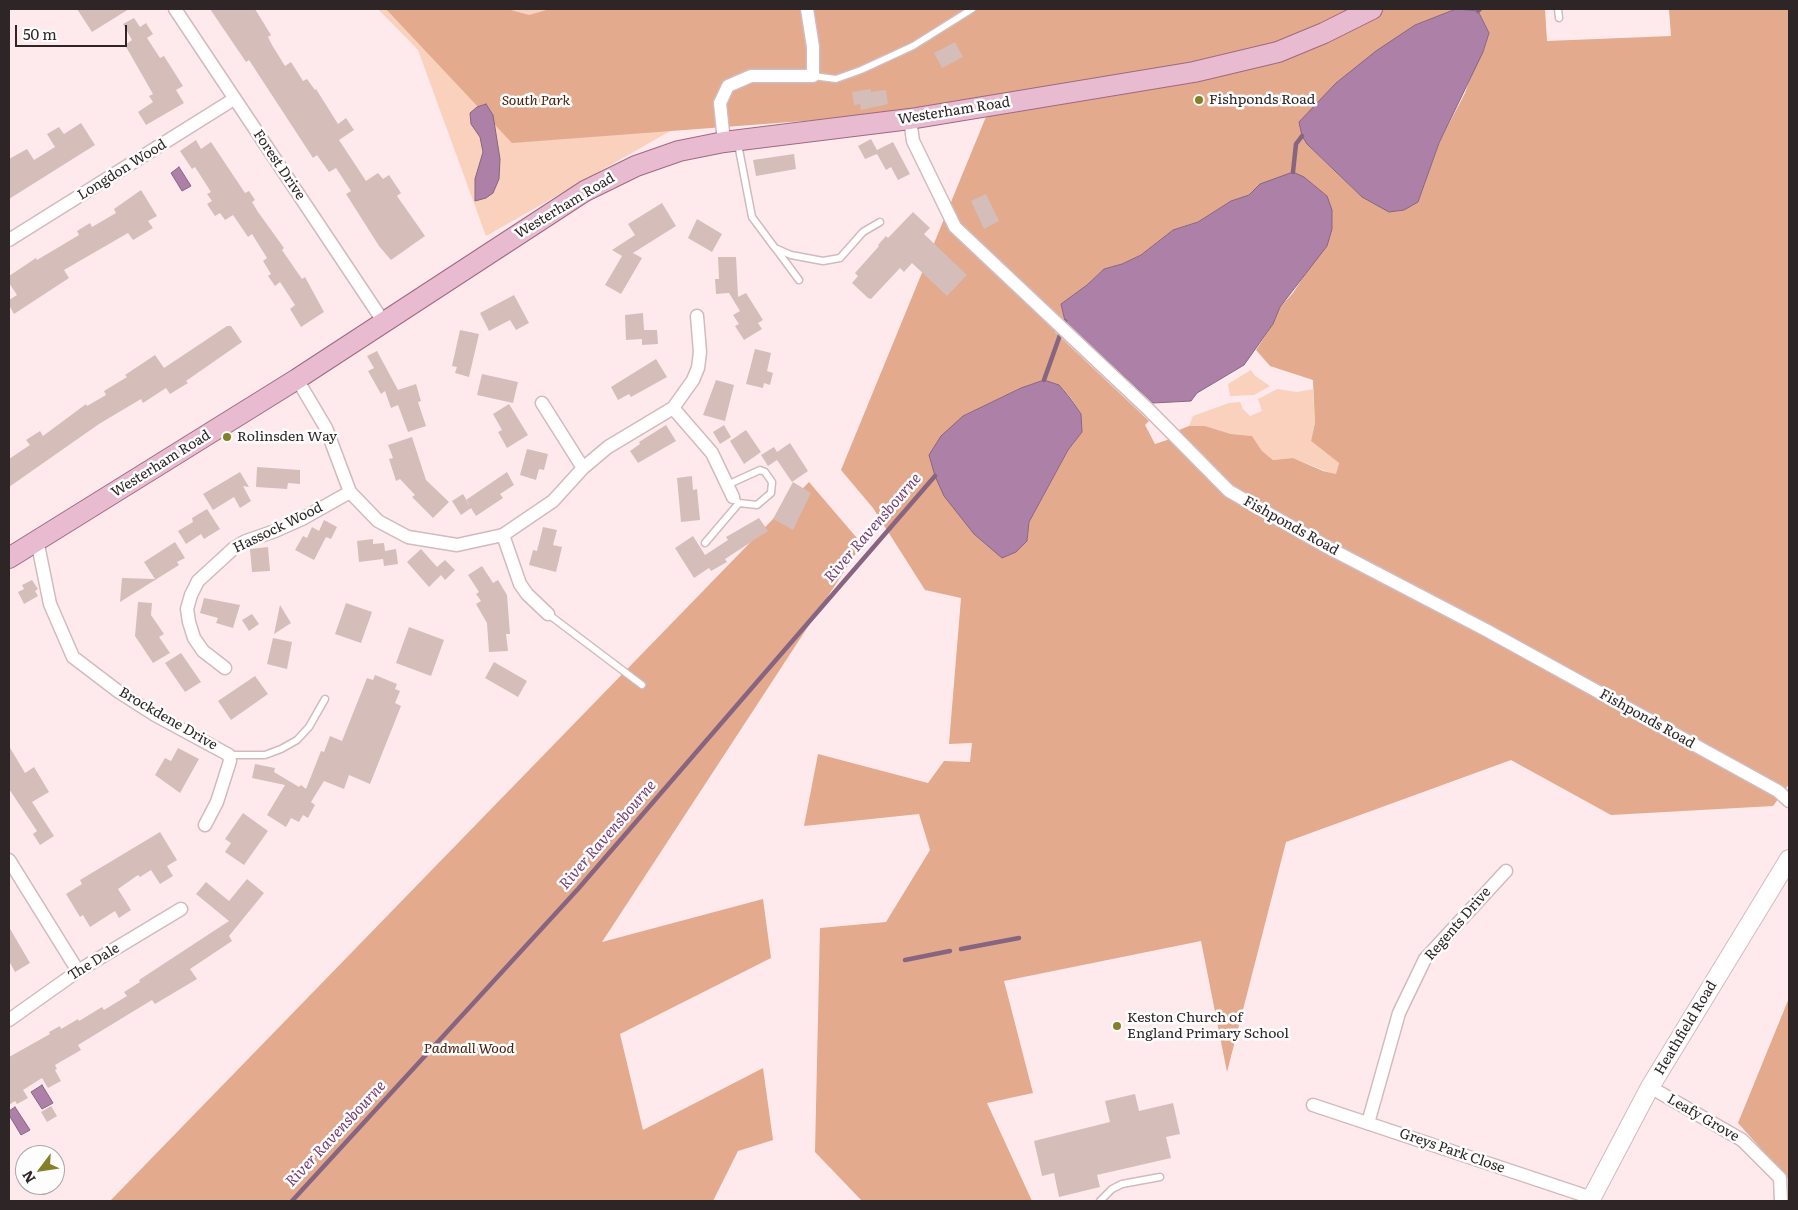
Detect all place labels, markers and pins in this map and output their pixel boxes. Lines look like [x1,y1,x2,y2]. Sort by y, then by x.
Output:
place label: Fishponds Road [1209,92,1315,108]
marker: Fishponds Road [1193,94,1205,106]
place label: Rolinsden Way [237,429,337,445]
marker: Rolinsden Way [221,431,233,443]
place label: Keston Church of England Primary School [1127,1010,1289,1042]
marker: Keston Church of England Primary School [1111,1020,1123,1032]

